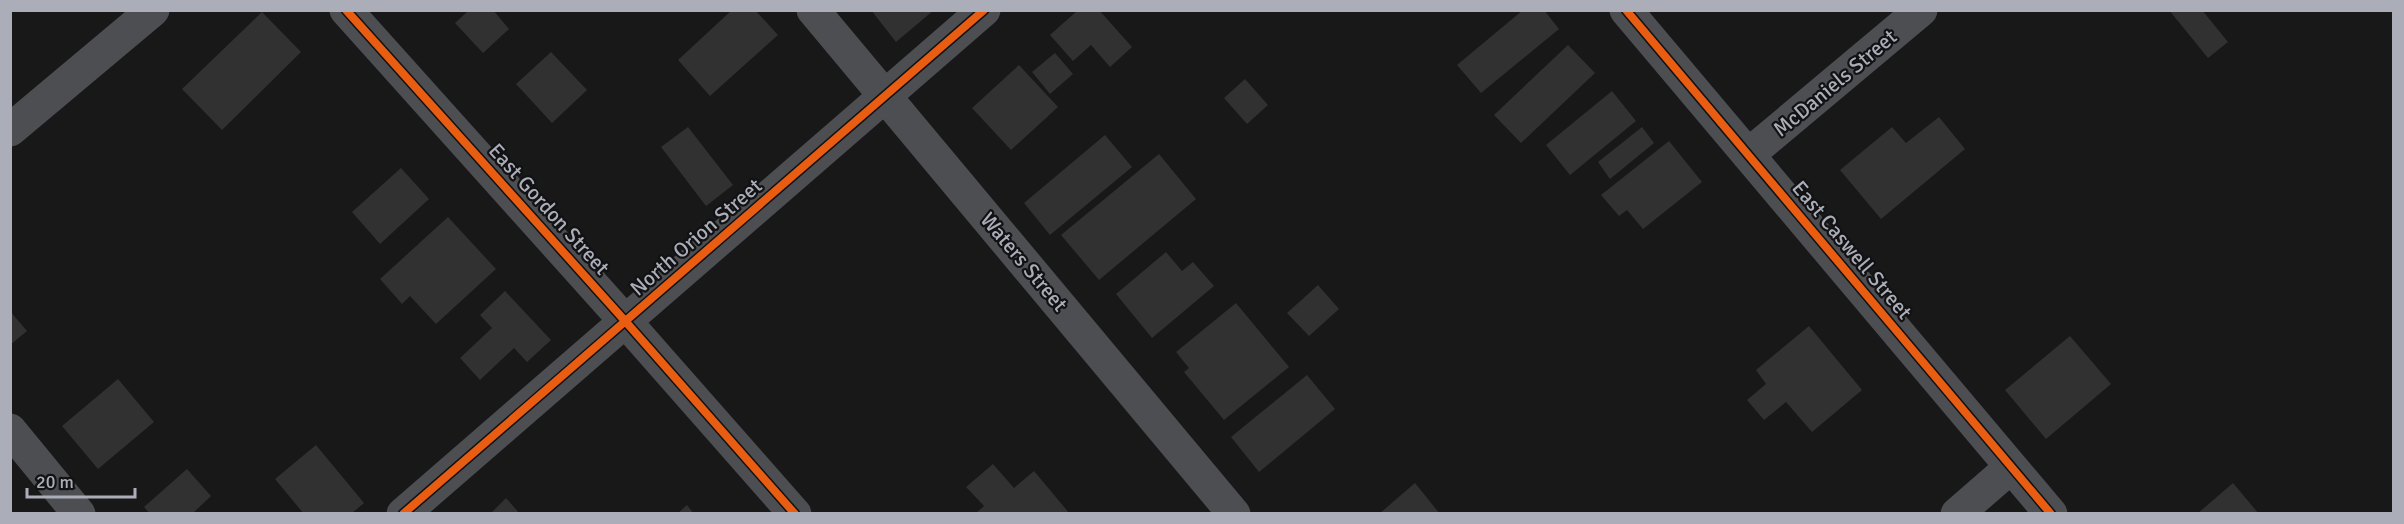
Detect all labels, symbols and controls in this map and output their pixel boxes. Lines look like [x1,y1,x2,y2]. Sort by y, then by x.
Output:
street label: McDaniels Street [1768,24,1902,142]
street label: East Gordon Street [483,138,615,280]
street label: North Orion Street [625,173,767,301]
street label: East Caswell Street [1787,175,1917,325]
street label: Waters Street [975,207,1073,317]
scale bar [27,461,135,499]
text: 20 m [36,471,74,493]

